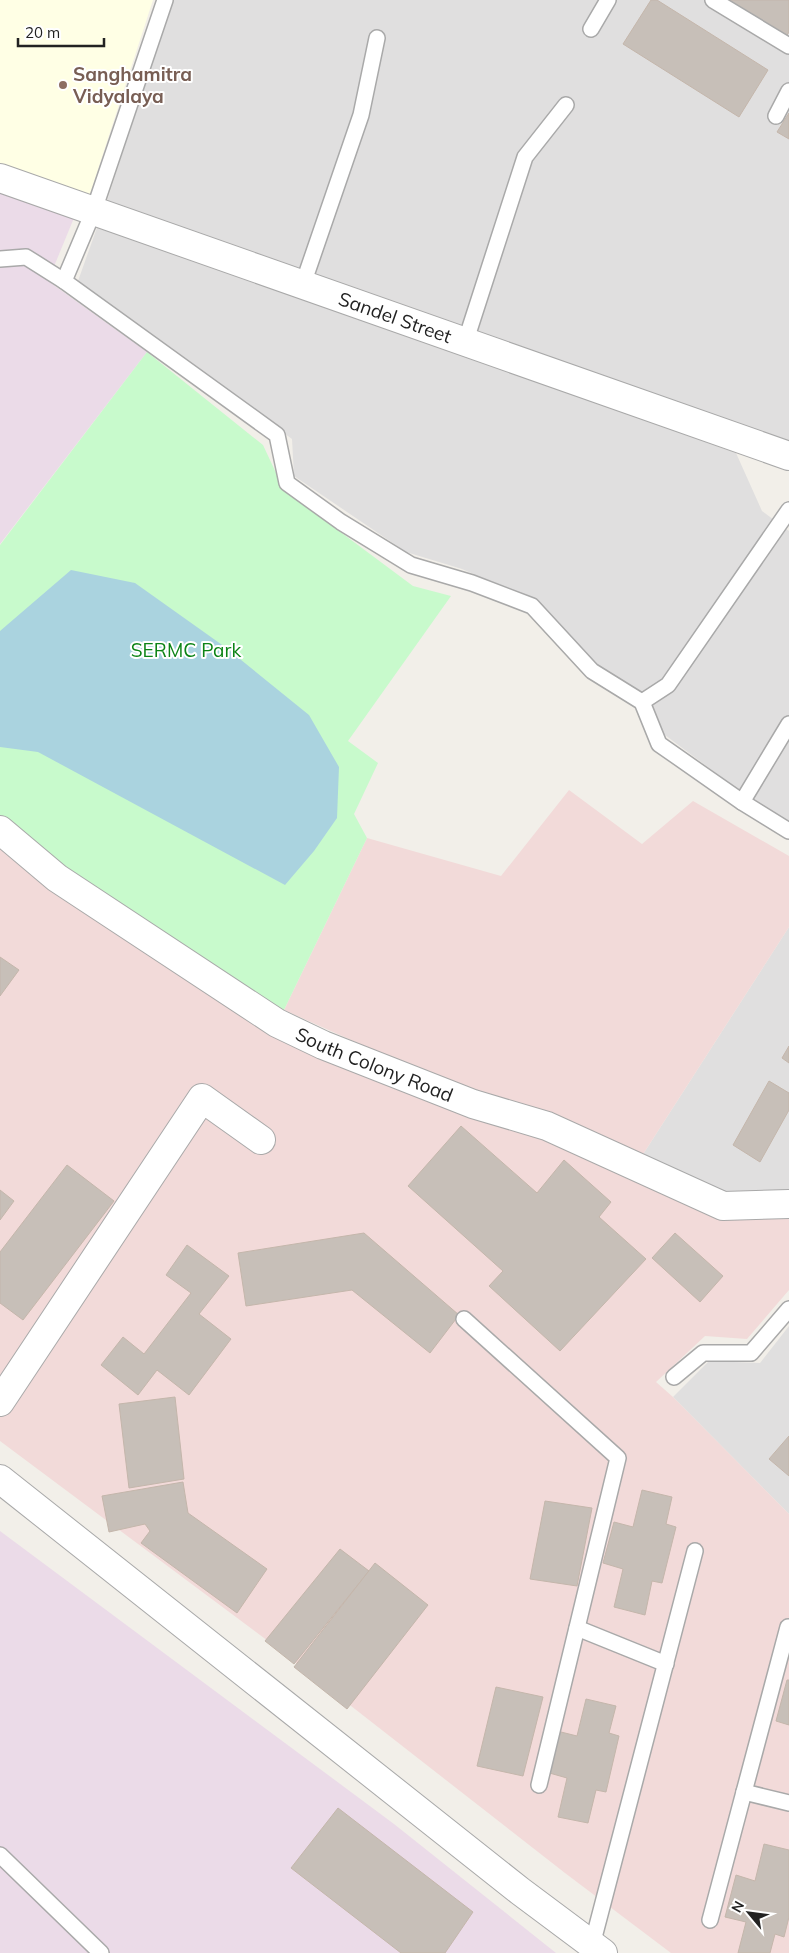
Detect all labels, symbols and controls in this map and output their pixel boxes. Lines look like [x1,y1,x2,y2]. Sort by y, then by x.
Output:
scale bar [18,15,104,47]
text: 20 m [25,23,60,42]
place label: Sanghamitra Vidyalaya [72,62,192,108]
marker: Sanghamitra Vidyalaya [57,79,69,91]
street label: Sandel Street [335,286,455,348]
park label: SERMC Park [131,638,241,662]
street label: South Colony Road [292,1022,457,1107]
north arrow [724,1888,774,1938]
text: N [727,1898,748,1916]

